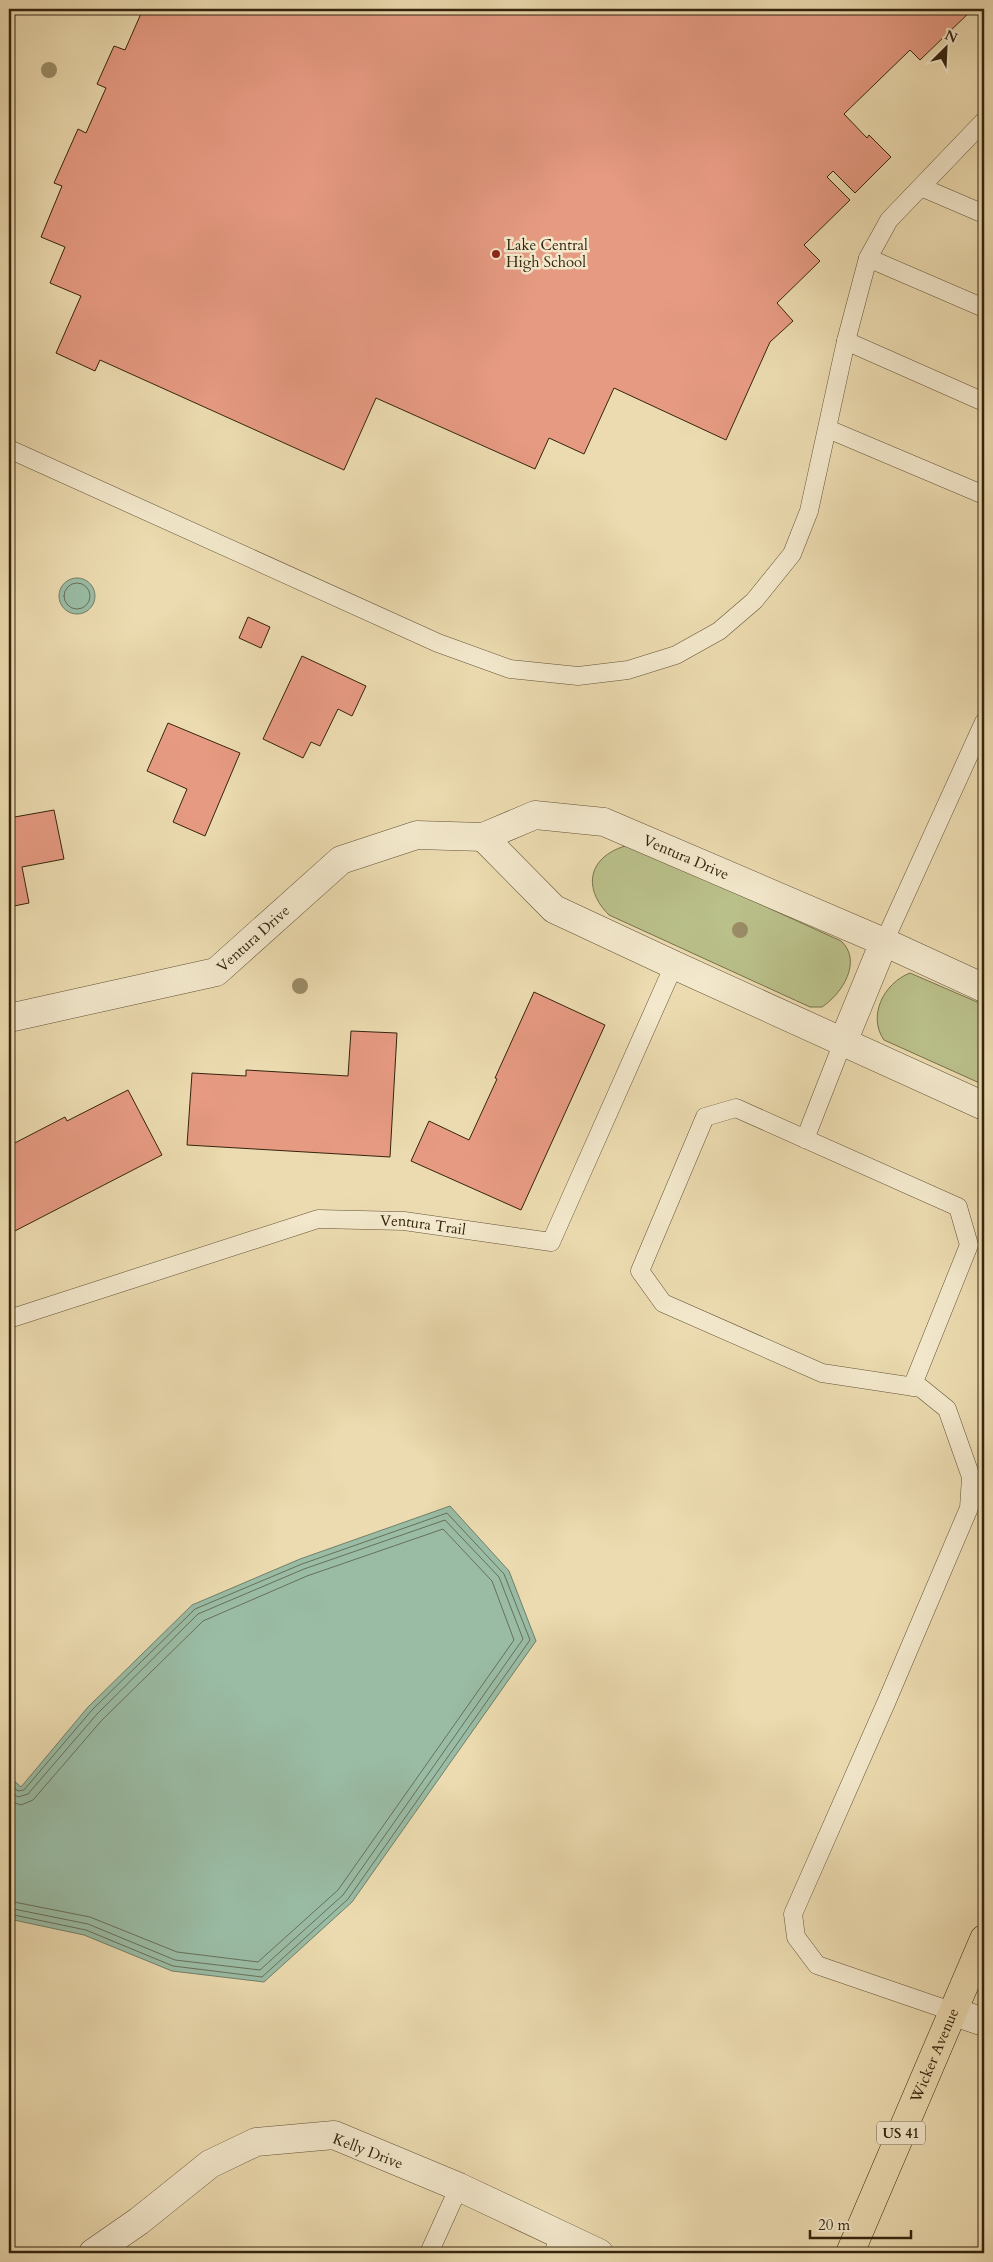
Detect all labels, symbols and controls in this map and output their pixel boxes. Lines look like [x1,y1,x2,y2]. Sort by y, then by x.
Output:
north arrow [920,22,970,72]
text: N [942,25,961,48]
place label: Lake Central High School [506,235,588,272]
marker: Lake Central High School [490,248,502,260]
street label: Ventura Drive [640,830,732,884]
street label: Ventura Drive [212,901,294,977]
street label: Ventura Trail [380,1210,467,1240]
street label: Wicker Avenue [905,2005,963,2106]
road number: US 41 [877,2122,925,2144]
street label: Kelly Drive [330,2128,406,2174]
scale bar [810,2207,912,2239]
text: 20 m [818,2215,850,2235]

